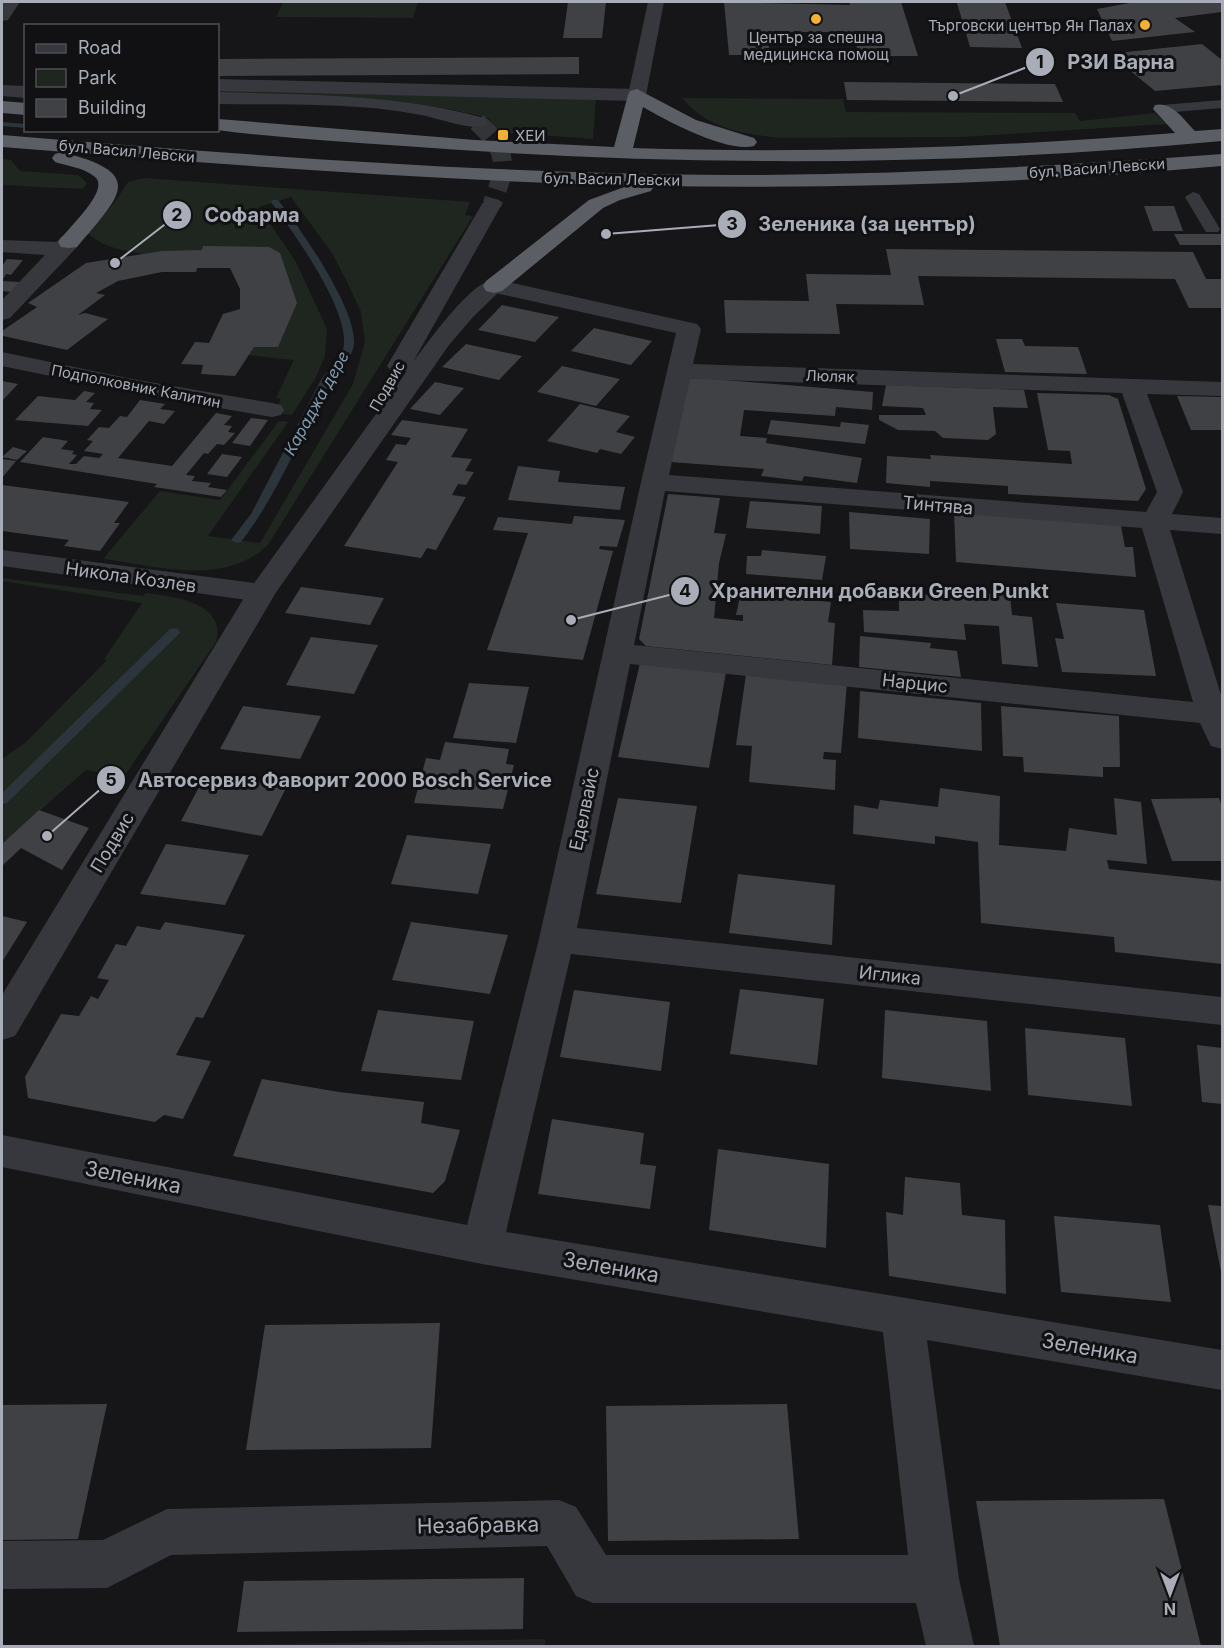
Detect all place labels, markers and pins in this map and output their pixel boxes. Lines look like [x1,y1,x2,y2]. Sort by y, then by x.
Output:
marker: Център за спешна медицинска помощ [809,12,823,26]
place label: Търговски център Ян Палах [928,16,1133,35]
marker: Търговски център Ян Палах [1138,18,1152,32]
place label: Център за спешна медицинска помощ [743,28,889,64]
callout: РЗИ Варна [1025,43,1187,81]
place label: ХЕИ [515,126,546,145]
marker: ХЕИ [496,128,510,142]
callout: Софарма [162,196,311,234]
callout: Зеленика (за център) [717,205,988,243]
callout: Хранителни добавки Green Punkt [670,572,1061,610]
callout: Автосервиз Фаворит 2000 Bosch Service [96,761,564,799]

